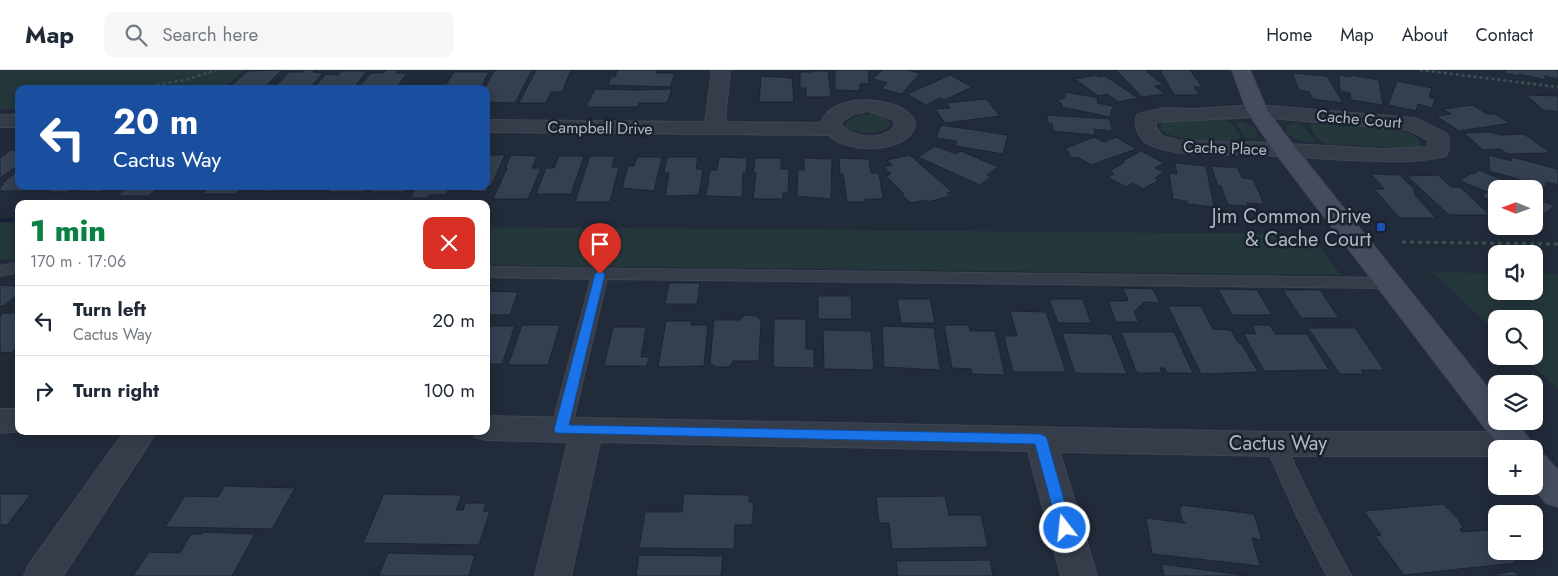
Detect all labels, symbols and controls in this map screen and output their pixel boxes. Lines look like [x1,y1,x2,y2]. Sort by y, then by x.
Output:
search box [104,12,454,57]
text: Map [25,17,74,52]
icon: search [122,21,150,49]
text: Search here [162,21,258,48]
text: Home [1266,22,1312,48]
text: Map [1340,22,1374,48]
text: About [1402,22,1447,48]
text: Contact [1475,22,1533,48]
text: 20 m [113,97,198,147]
street label: Cache Court [1316,104,1403,134]
icon: left [30,105,95,170]
street label: Campbell Drive [547,116,653,140]
street label: Cache Place [1183,135,1267,161]
text: Cactus Way [113,143,221,175]
north arrow [1488,180,1542,235]
map controls [1488,180,1543,560]
place label: Jim Common Drive & Cache Court [1209,202,1371,254]
text: 1 min [30,209,106,252]
button: close [423,217,475,269]
marker: Jim Common Drive & Cache Court [1375,221,1387,233]
pin [579,223,621,274]
icon: arrive [586,230,614,258]
button: sound [1488,245,1543,300]
text: 170 m · 17:06 [30,250,126,273]
text: Turn left [73,296,146,323]
icon: left [30,307,58,335]
text: 20 m [432,307,475,334]
button: search [1488,310,1543,365]
text: Cactus Way [73,323,152,346]
button: layers [1488,375,1543,430]
icon: right [30,377,58,405]
text: Turn right [73,377,159,404]
text: 100 m [423,377,475,404]
street label: Cactus Way [1229,429,1327,458]
button: + [1488,440,1543,495]
position arrow [1038,501,1090,553]
button: − [1488,505,1543,560]

